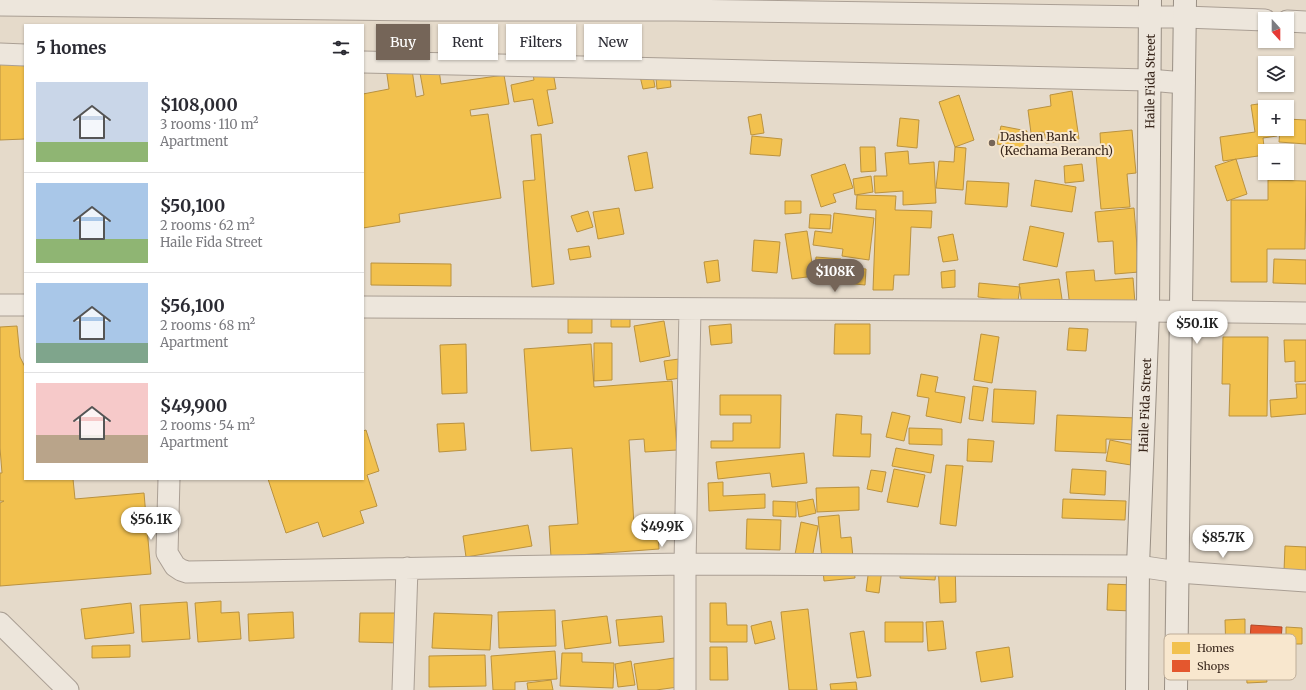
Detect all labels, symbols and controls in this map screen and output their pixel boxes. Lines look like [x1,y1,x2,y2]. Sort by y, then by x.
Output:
north arrow [1258,12,1294,48]
map controls [1258,12,1294,180]
chip: Buy [376,24,430,60]
chip: Rent [438,24,498,60]
chip: Filters [506,24,576,60]
chip: New [584,24,642,60]
street label: Haile Fida Street [1142,33,1157,129]
text: 5 homes [36,37,107,59]
icon: filters [330,37,352,59]
button: layers [1258,56,1294,92]
text: $108,000 [160,94,238,116]
icon: home [68,98,116,146]
button: + [1258,100,1294,136]
text: 3 rooms · 110 m² [160,116,259,133]
place label: Dashen Bank (Kechama Beranch) [1000,129,1113,158]
text: Apartment [160,133,228,150]
marker: Dashen Bank (Kechama Beranch) [987,138,997,148]
button: − [1258,144,1294,180]
text: $50,100 [160,195,225,217]
icon: home [68,199,116,247]
text: 2 rooms · 62 m² [160,217,255,234]
text: Haile Fida Street [160,234,263,251]
pin: $108K [807,259,863,293]
text: $108K [815,263,855,280]
text: $56,100 [160,295,225,317]
icon: home [68,299,116,347]
pin: $50.1K [1164,311,1230,345]
text: $50.1K [1176,315,1218,332]
text: 2 rooms · 68 m² [160,317,255,334]
text: Apartment [160,334,228,351]
street label: Haile Fida Street [1135,357,1154,453]
text: $49,900 [160,395,227,417]
icon: home [68,399,116,447]
text: 2 rooms · 54 m² [160,417,255,434]
text: Apartment [160,434,228,451]
pin: $56.1K [118,507,184,541]
text: $56.1K [130,511,172,528]
pin: $49.9K [629,514,695,548]
text: $49.9K [640,518,684,535]
pin: $85.7K [1190,525,1256,559]
text: $85.7K [1201,529,1245,546]
legend [1164,634,1296,680]
text: Homes [1197,641,1234,655]
text: Shops [1197,659,1229,673]

